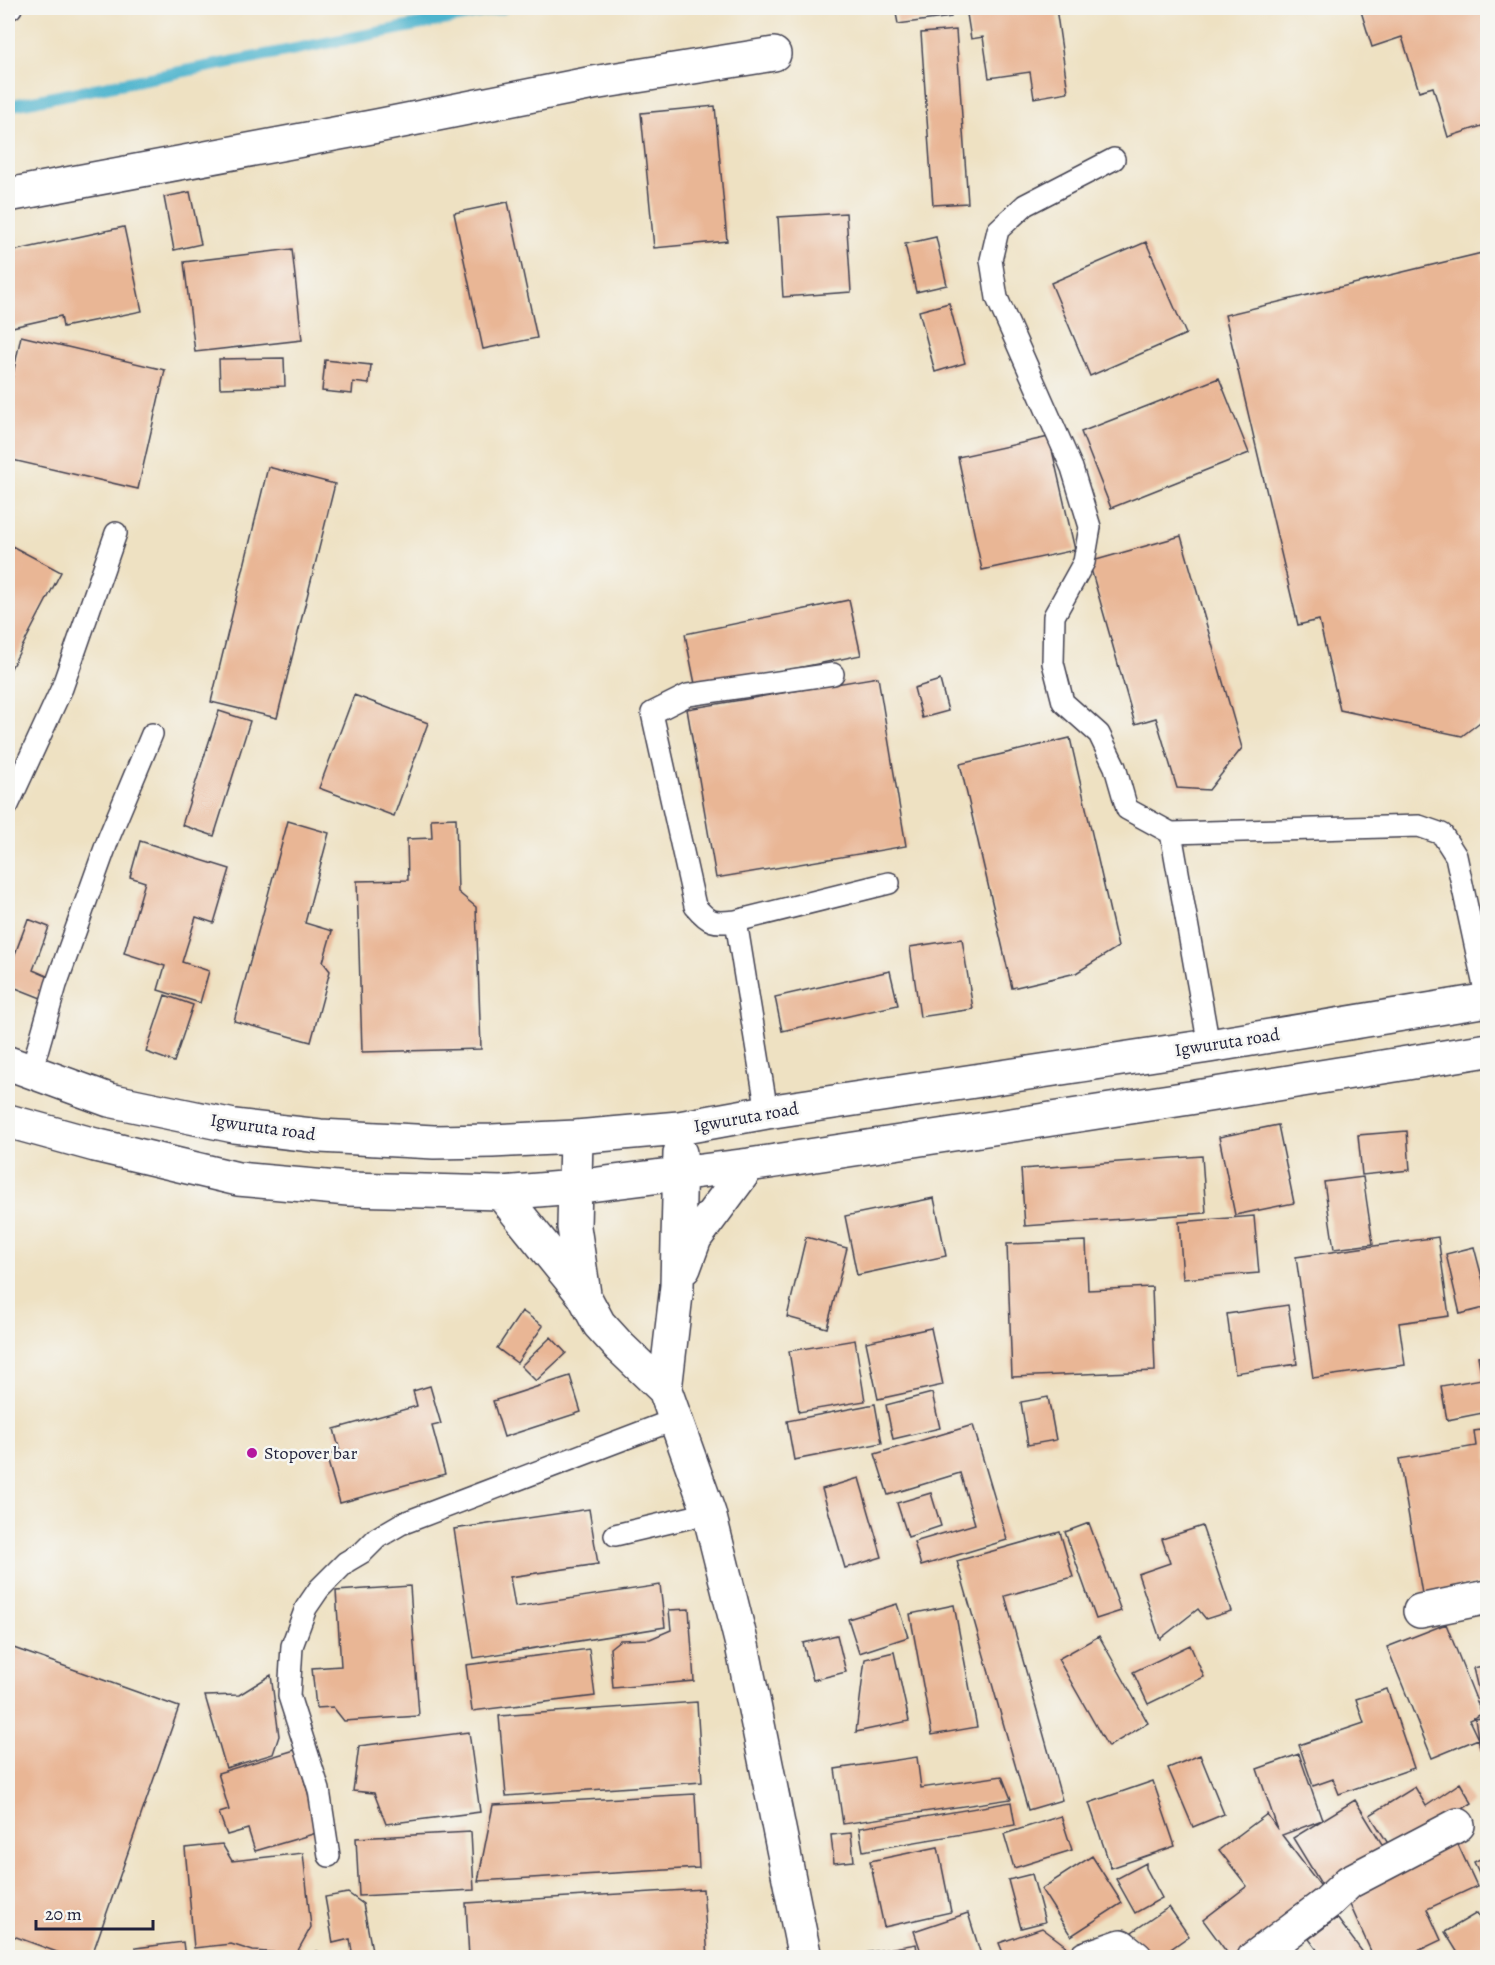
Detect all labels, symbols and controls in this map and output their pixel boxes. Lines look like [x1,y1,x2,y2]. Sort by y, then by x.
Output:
street label: Igwuruta road [1173,1022,1281,1062]
street label: Igwuruta road [692,1096,801,1138]
street label: Igwuruta road [209,1108,317,1146]
place label: Stopover bar [264,1441,357,1465]
marker: Stopover bar [245,1446,259,1460]
scale bar [36,1893,153,1931]
text: 20 m [45,1902,82,1926]

